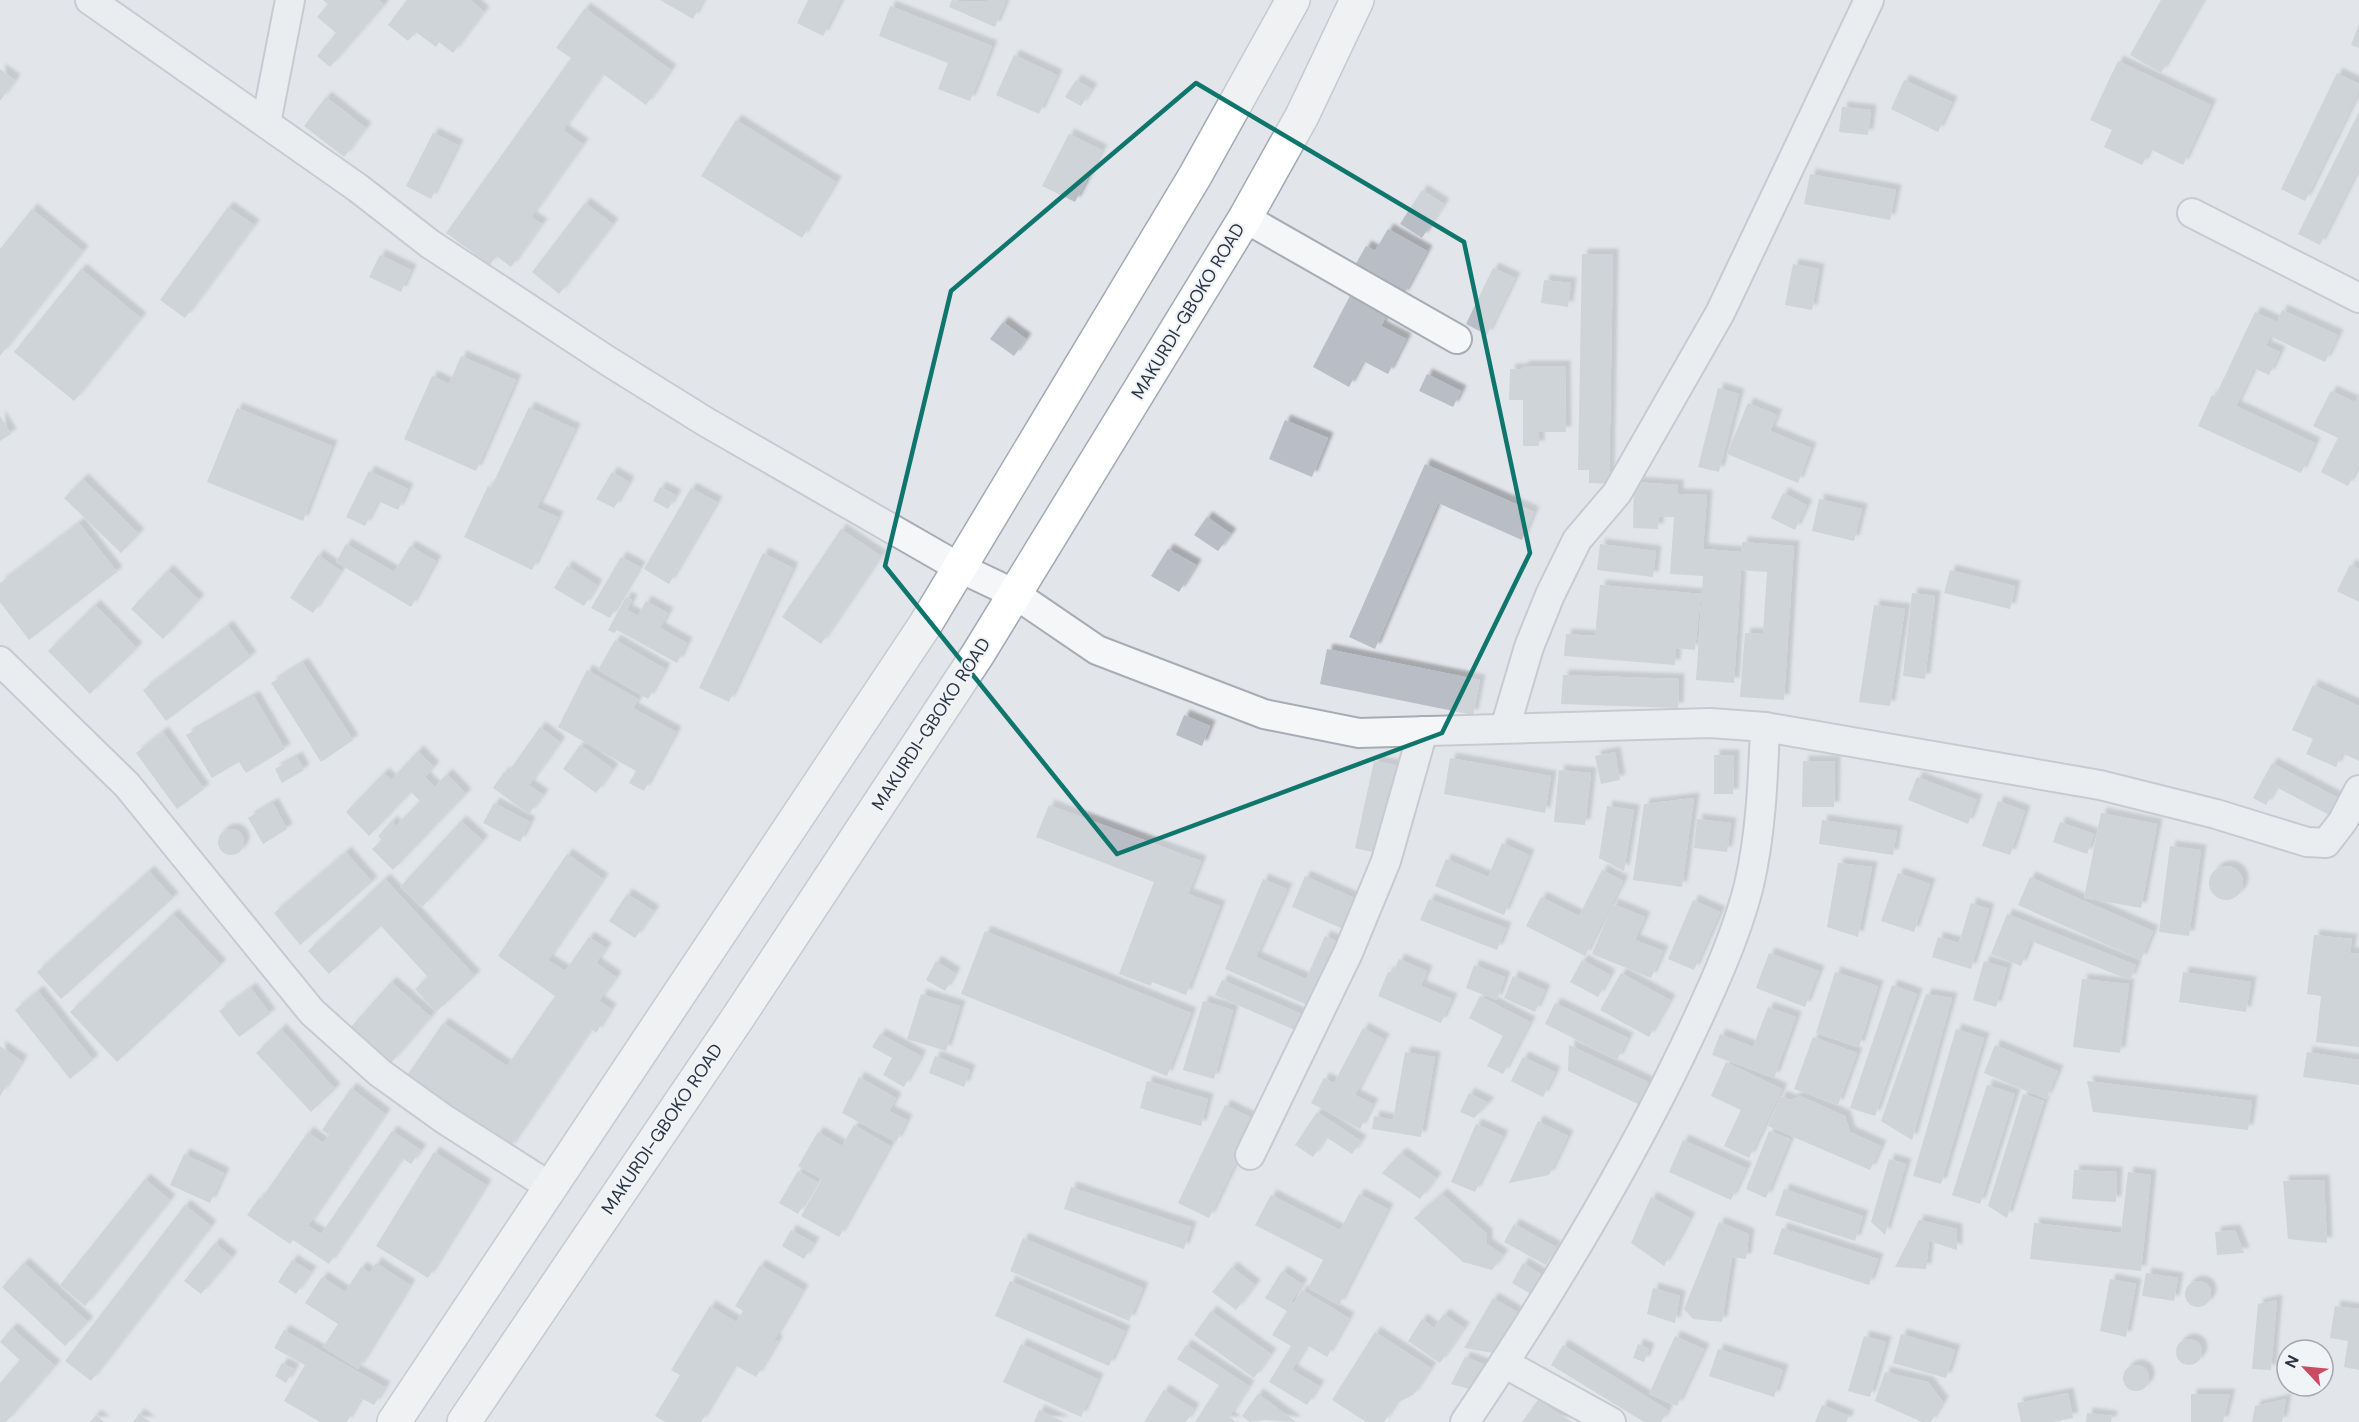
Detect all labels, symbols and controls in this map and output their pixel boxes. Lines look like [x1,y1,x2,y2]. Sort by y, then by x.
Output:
street label: MAKURDI-GBOKO ROAD [1126,219,1250,403]
street label: MAKURDI-GBOKO ROAD [866,633,996,815]
street label: MAKURDI-GBOKO ROAD [596,1039,728,1219]
north arrow [2275,1338,2335,1398]
text: N [2280,1352,2304,1371]

